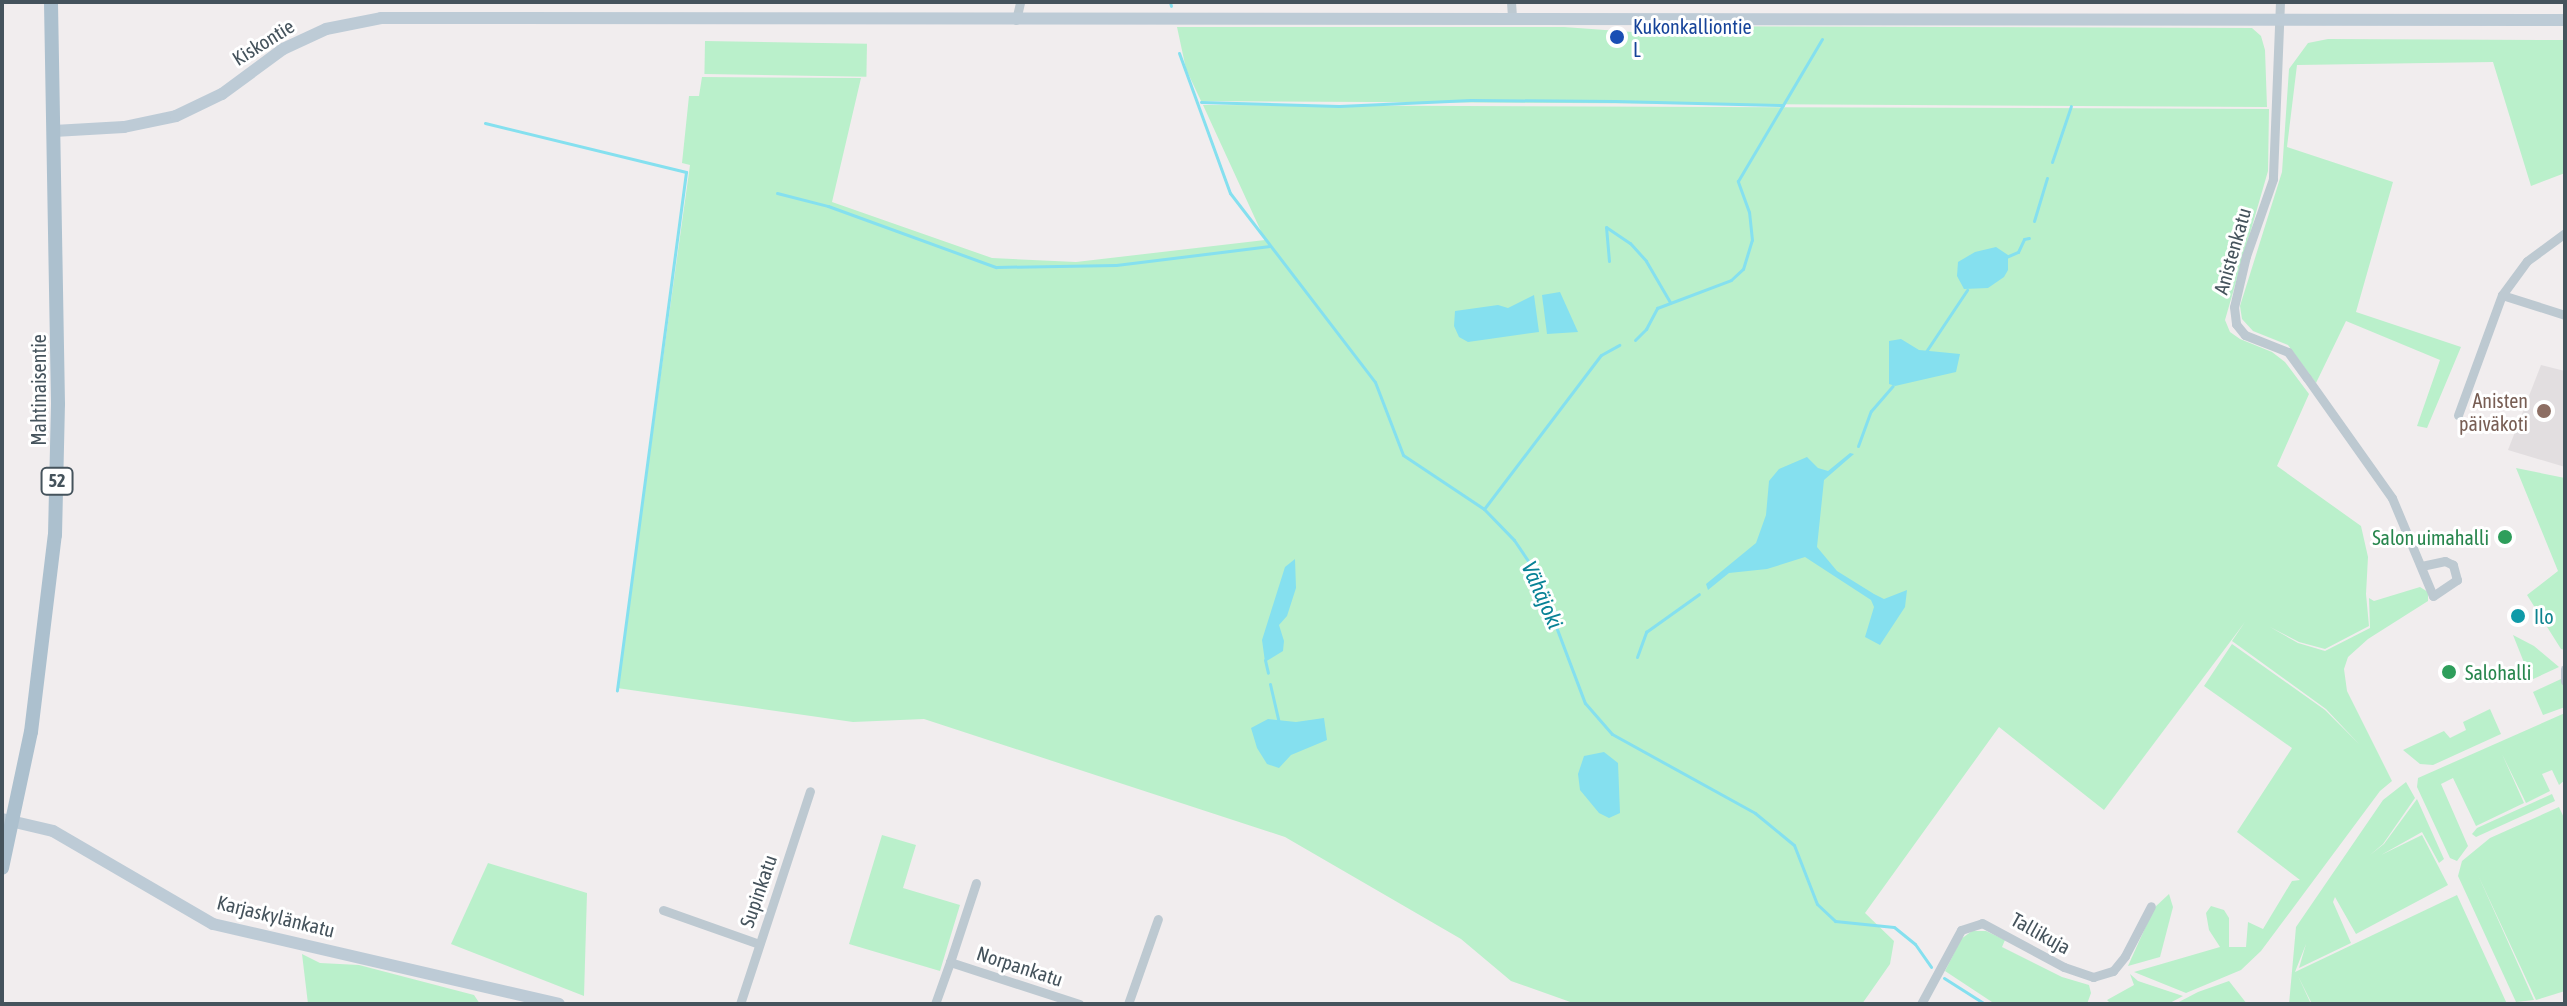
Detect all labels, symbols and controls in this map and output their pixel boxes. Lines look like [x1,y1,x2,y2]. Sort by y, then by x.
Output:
street label: Kiskontie [228,14,298,70]
place label: Kukonkalliontie L [1633,14,1752,61]
marker: Kukonkalliontie L [1608,28,1626,46]
street label: Anistenkatu [2208,205,2256,297]
street label: Mahtinaisentie [26,334,50,446]
place label: Anisten päiväkoti [2459,388,2528,435]
marker: Anisten päiväkoti [2535,402,2553,420]
road number: 52 [39,467,75,495]
place label: Salon uimahalli [2372,525,2489,549]
marker: Salon uimahalli [2496,528,2514,546]
water label: Vähäjoki [1516,557,1568,633]
place label: Ilo [2534,604,2554,628]
marker: Ilo [2509,607,2527,625]
place label: Salohalli [2465,660,2531,684]
marker: Salohalli [2440,663,2458,681]
street label: Supinkatu [734,851,782,931]
street label: Karjaskylänkatu [215,890,337,942]
street label: Tallikuja [2007,907,2075,959]
street label: Norpankatu [974,941,1066,991]

